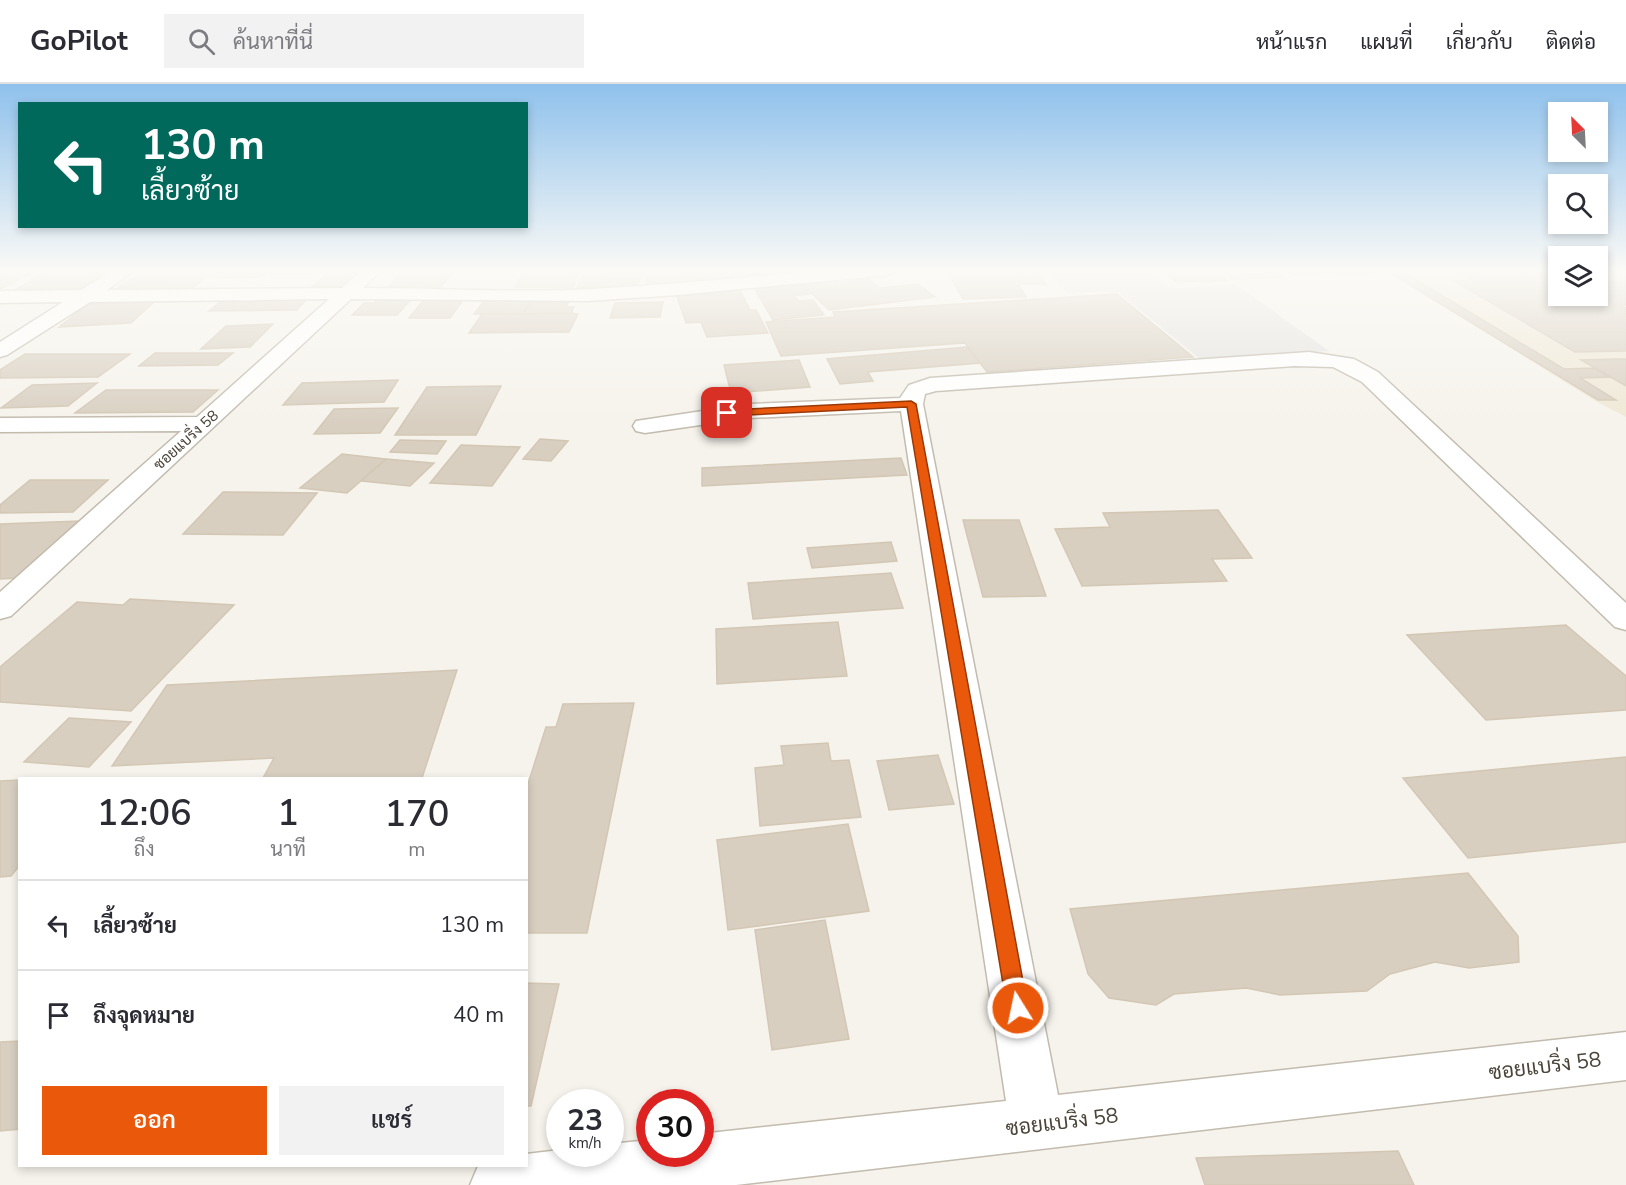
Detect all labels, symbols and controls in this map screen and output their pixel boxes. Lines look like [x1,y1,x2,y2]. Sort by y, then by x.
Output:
search box [164,14,584,68]
text: GoPilot [30,22,128,60]
icon: search [185,25,218,58]
text: ค้นหาที่นี่ [233,27,313,57]
text: หน้าแรก [1256,28,1327,56]
text: แผนที่ [1360,28,1413,56]
text: เกี่ยวกับ [1446,28,1513,56]
text: ติดต่อ [1546,28,1596,56]
north arrow [1548,102,1608,162]
map controls [1548,102,1608,306]
text: 130 m [141,117,265,174]
icon: left [42,126,120,204]
text: เลี้ยวซ้าย [141,173,239,210]
button: search [1548,174,1608,234]
button: layers [1548,246,1608,306]
pin [701,387,752,438]
icon: arrive [710,396,743,429]
street label: ซอยแบริ่ง 58 [146,402,223,475]
text: 12:06 [97,789,192,838]
text: 1 [277,789,299,838]
text: 170 [385,790,449,839]
text: ถึง [134,836,154,863]
text: นาที [270,836,306,863]
text: m [408,836,425,863]
icon: left [42,909,75,942]
text: 130 m [440,910,504,940]
text: เลี้ยวซ้าย [93,911,177,941]
position arrow [986,976,1050,1040]
icon: arrive [42,999,75,1032]
text: 40 m [453,1000,504,1030]
text: ถึงจุดหมาย [93,1001,195,1031]
street label: ซอยแบริ่ง 58 [1486,1040,1603,1087]
button: ออก [42,1086,267,1155]
button: แชร์ [279,1086,504,1155]
speed limit sign: 30 [636,1089,714,1167]
street label: ซอยแบริ่ง 58 [1003,1096,1120,1143]
text: 23 [567,1100,603,1141]
text: km/h [568,1133,602,1153]

